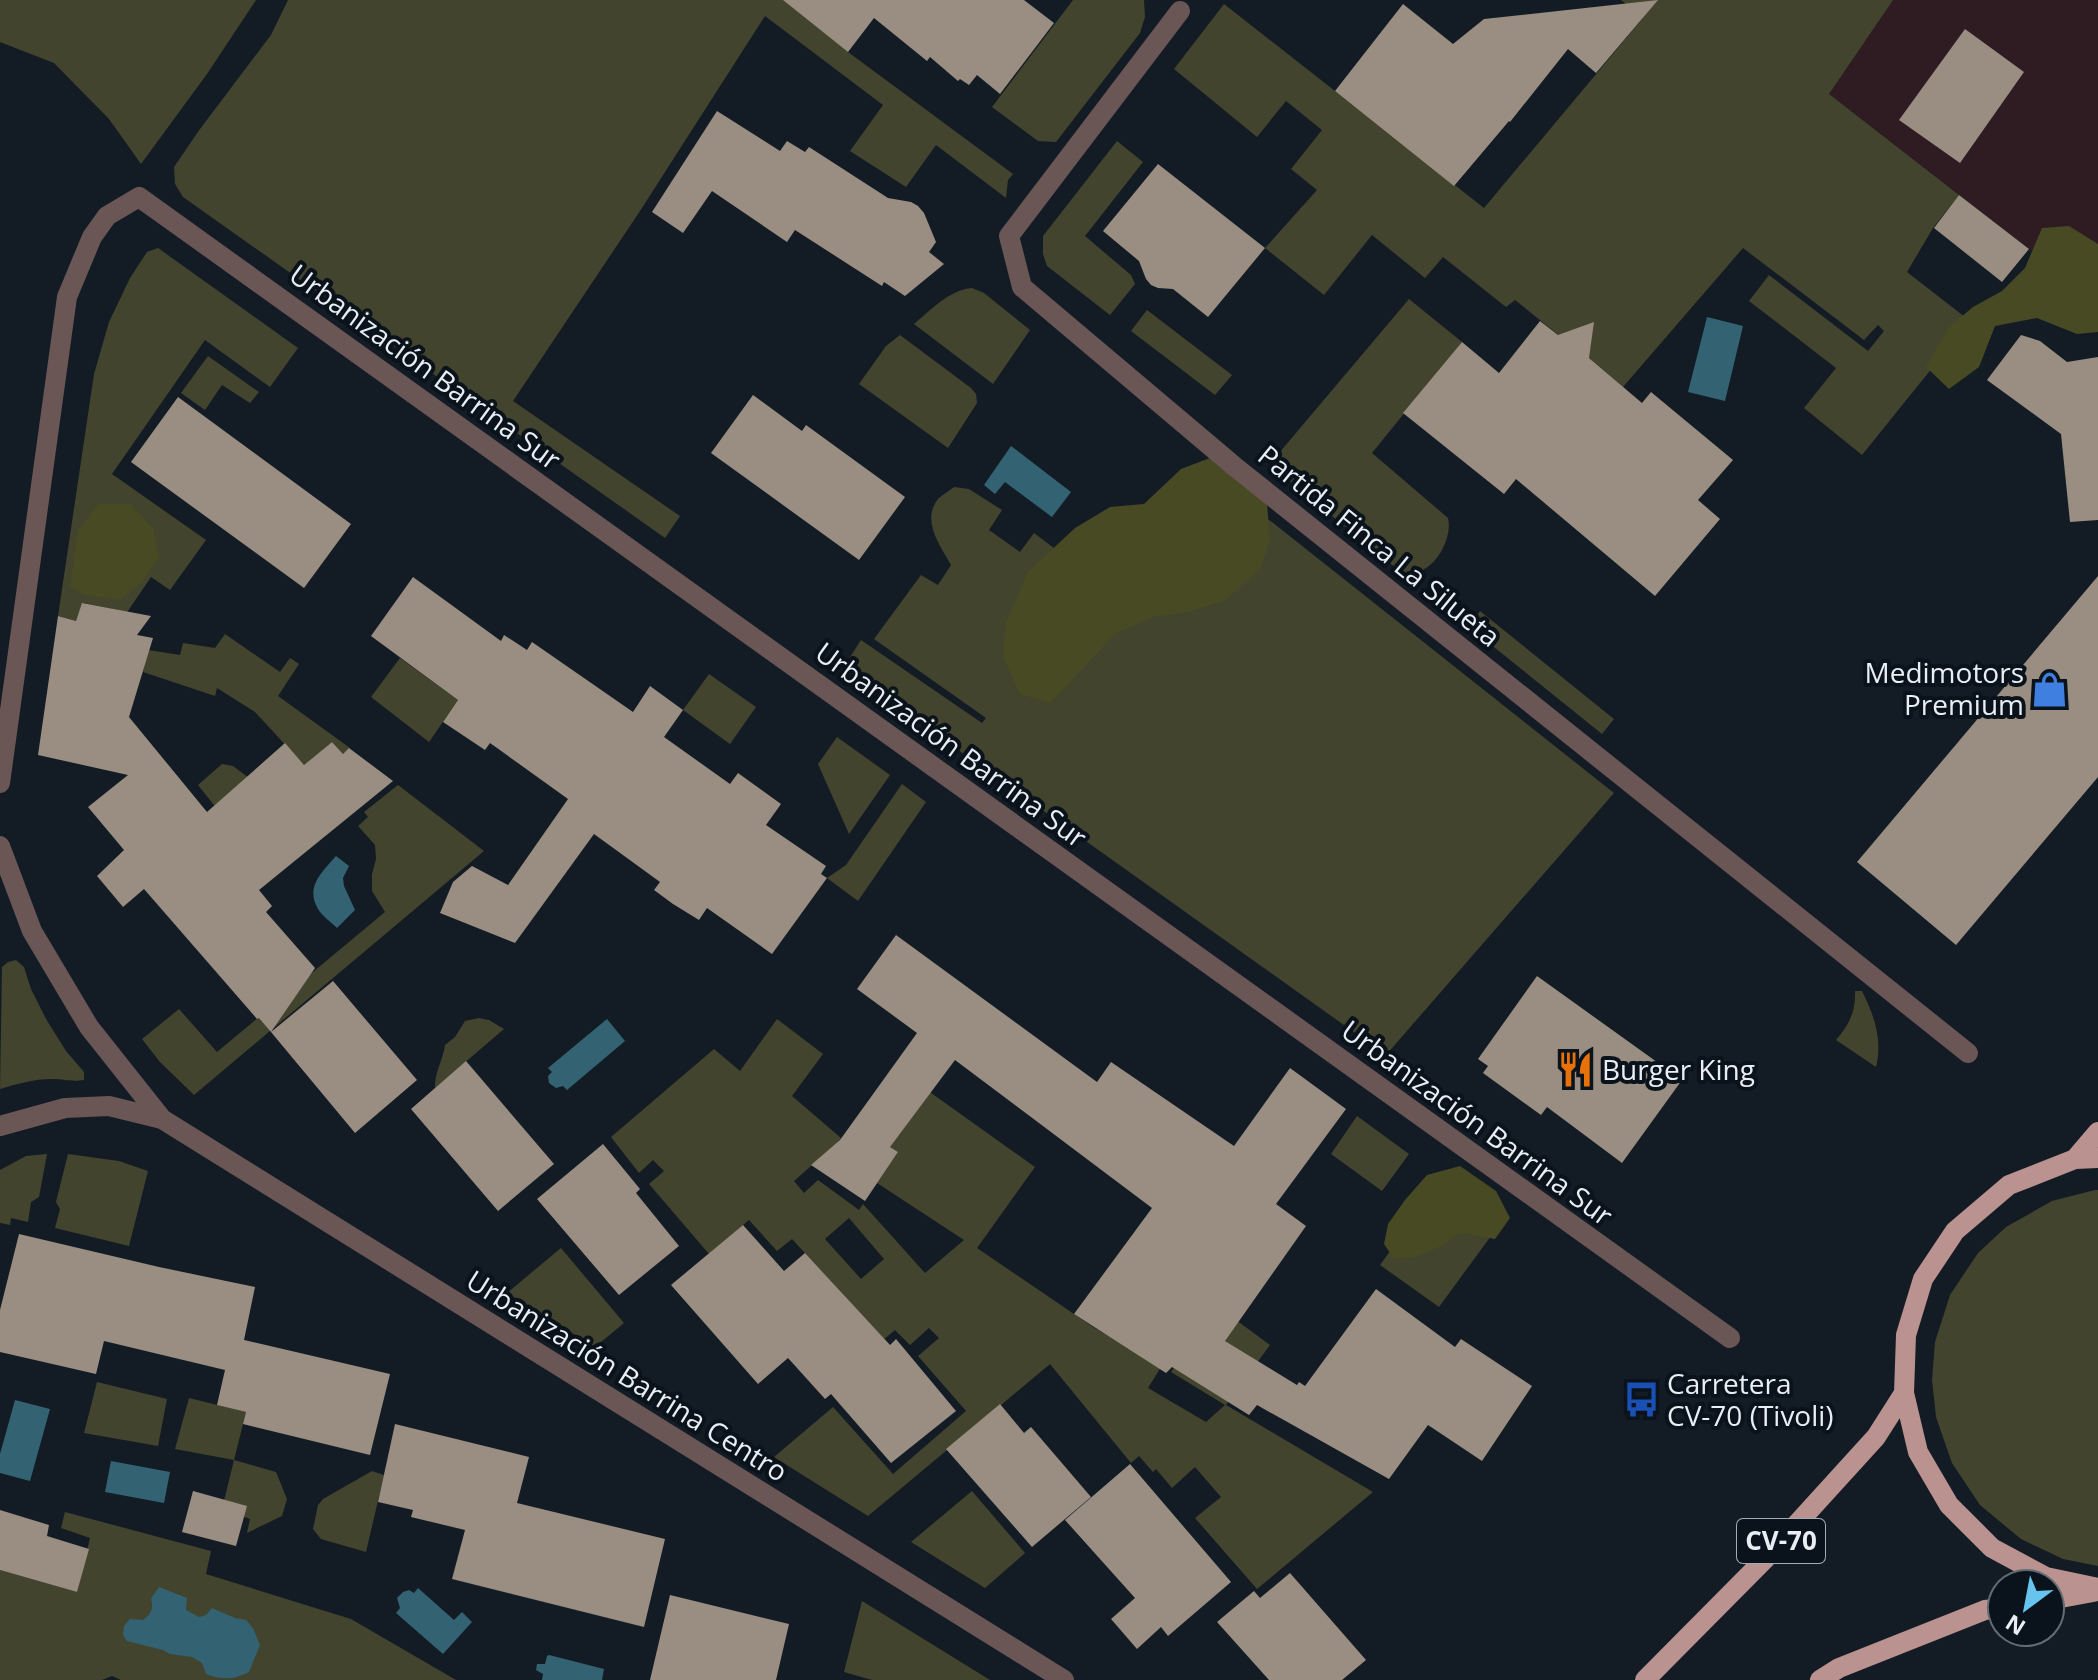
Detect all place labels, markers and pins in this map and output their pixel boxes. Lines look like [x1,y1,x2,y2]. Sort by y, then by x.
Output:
place label: Medimotors Premium [1865,653,2024,723]
shop icon: Medimotors Premium [2031,670,2069,708]
place label: Burger King [1602,1050,1755,1088]
restaurant icon: Burger King [1557,1051,1595,1089]
place label: Carretera CV-70 (Tivoli) [1667,1364,1834,1434]
bus stop icon: Carretera CV-70 (Tivoli) [1622,1381,1660,1419]

